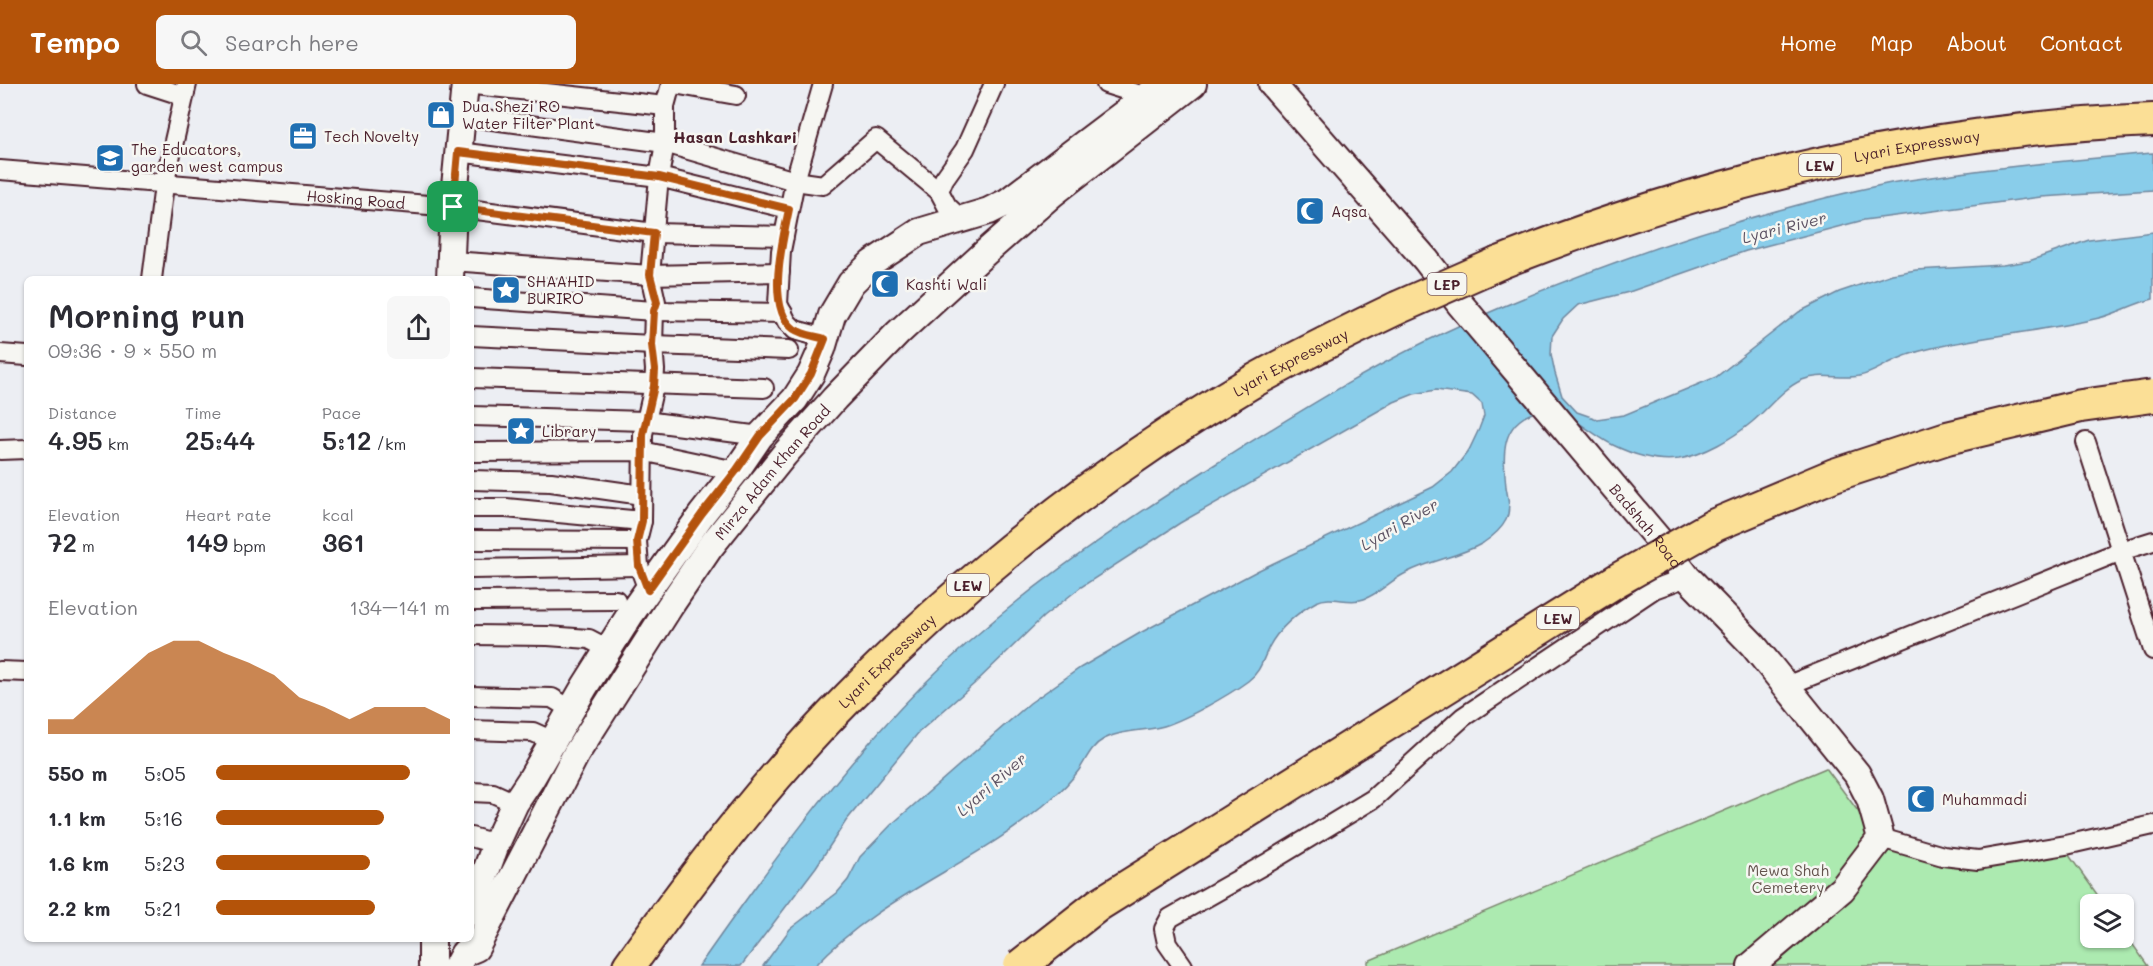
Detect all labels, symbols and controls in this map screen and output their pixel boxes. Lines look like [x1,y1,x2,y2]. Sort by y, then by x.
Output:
search box [156,15,576,69]
text: Tempo [30,24,120,60]
icon: search [177,26,210,59]
text: Search here [225,28,359,57]
text: Home [1780,29,1837,56]
text: Map [1870,29,1913,56]
text: About [1946,29,2007,56]
text: Contact [2040,29,2123,56]
place label: Dua Shezi RO Water Filter Plant [462,96,595,133]
shop icon: Dua Shezi RO Water Filter Plant [425,99,457,131]
office icon: Tech Novelty [287,120,319,152]
street label: Lyari Expressway [1852,125,1981,166]
place label: Tech Novelty [324,126,419,146]
district label: Hasan Lashkari [673,126,797,147]
place label: The Educators, garden west campus [131,139,283,176]
school or university icon: The Educators, garden west campus [94,142,126,174]
road number: LEW [1799,154,1841,176]
pin [427,181,478,232]
street label: Hosking Road [306,185,406,213]
icon: arrive [436,190,469,223]
mosque icon: Aqsa [1294,195,1326,227]
place label: Aqsa [1331,201,1368,221]
water label: Lyari River [1740,206,1828,248]
mosque icon: Kashti Wali [869,268,901,300]
place label: SHAAHID BURIRO [527,271,594,308]
road number: LEP [1428,273,1466,295]
place icon: SHAAHID BURIRO [490,274,522,306]
place label: Kashti Wali [906,274,987,294]
text: Morning run [48,293,245,336]
button: share [387,296,450,359]
street label: Lyari Expressway [1229,323,1351,401]
text: 09:36 · 9 × 550 m [48,337,217,363]
street label: Mirza Adam Khan Road [710,400,834,544]
text: Distance [48,402,117,423]
text: Time [185,402,221,423]
text: Pace [322,402,361,423]
place icon: Library [505,415,537,447]
place label: Library [542,421,596,441]
text: 4.95 [48,423,103,457]
text: 25:44 [185,423,255,457]
text: 5:12 [322,423,371,457]
text: km [103,433,129,454]
text: /km [371,433,406,454]
street label: Badshah Road [1605,479,1687,572]
water label: Lyari River [1356,493,1442,555]
text: Elevation [48,504,120,525]
text: Heart rate [185,504,271,525]
text: kcal [322,504,354,525]
text: 72 [48,525,77,559]
text: 149 [185,525,228,559]
text: 361 [322,525,365,559]
text: m [77,535,95,556]
text: bpm [228,535,266,556]
road number: LEW [947,574,989,596]
text: Elevation [48,594,138,620]
text: 134–141 m [349,594,450,620]
road number: LEW [1537,607,1579,629]
street label: Lyari Expressway [834,609,940,712]
water label: Lyari River [952,748,1030,820]
text: 550 m [48,760,107,786]
text: 5:05 [144,760,186,786]
mosque icon: Muhammadi [1905,783,1937,815]
place label: Muhammadi [1942,789,2027,809]
text: 1.1 km [48,805,106,831]
text: 5:16 [144,805,183,831]
text: 1.6 km [48,850,109,876]
text: 5:23 [144,850,185,876]
park label: Mewa Shah Cemetery [1747,860,1829,897]
map controls [2080,894,2134,948]
button: layers [2080,894,2134,948]
text: 2.2 km [48,895,110,921]
text: 5:21 [144,895,182,921]

